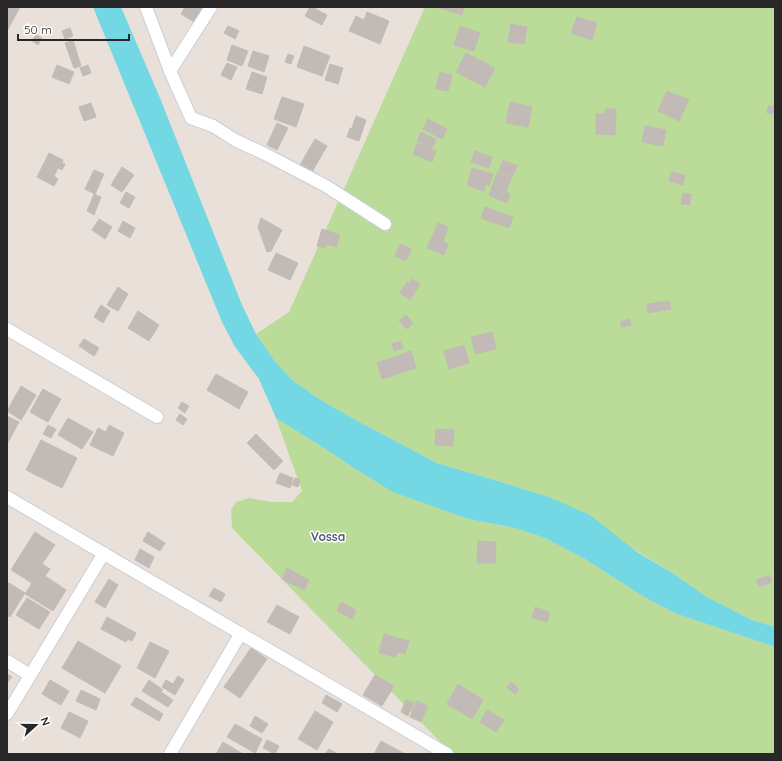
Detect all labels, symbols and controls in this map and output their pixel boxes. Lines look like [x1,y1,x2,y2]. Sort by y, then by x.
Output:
scale bar [18,16,129,42]
text: 50 m [24,22,52,37]
district label: Vossa [311,529,345,544]
north arrow [16,705,56,745]
text: N [37,715,53,728]

